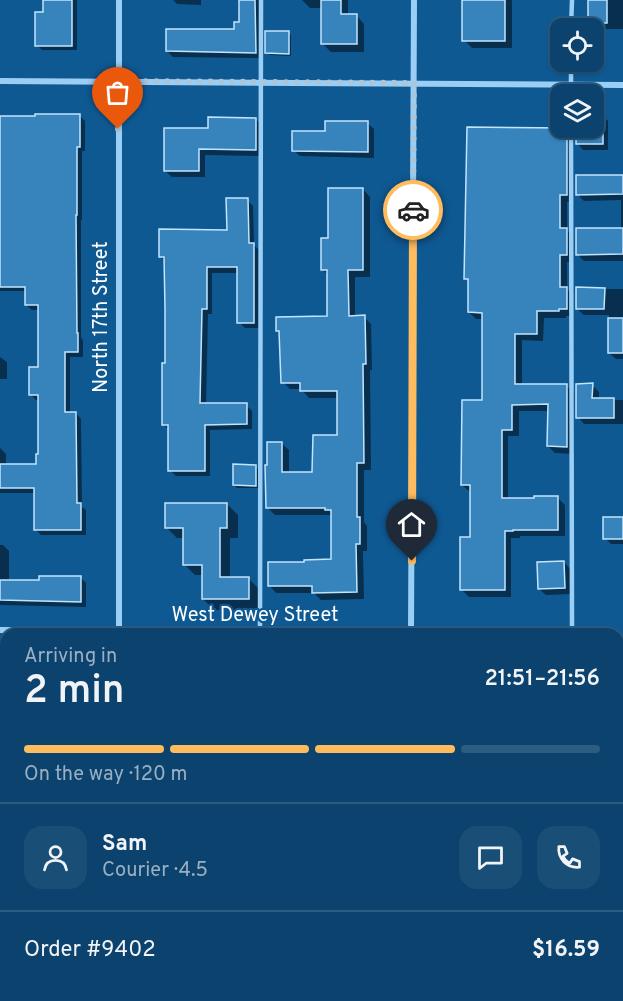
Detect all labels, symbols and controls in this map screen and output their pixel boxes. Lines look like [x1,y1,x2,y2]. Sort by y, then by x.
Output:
map controls [550,18,604,138]
button: locate [550,18,604,72]
pin [92,67,143,129]
icon: bag [101,76,134,109]
button: layers [550,84,604,138]
courier [383,180,443,240]
icon: car [397,194,430,227]
street label: North 17th Street [89,241,115,393]
pin [386,499,437,561]
icon: home [395,508,428,541]
street label: West Dewey Street [171,603,339,629]
text: Arriving in [24,644,117,670]
text: 21:51–21:56 [484,666,600,693]
text: 2 min [24,668,125,717]
text: On the way · 120 m [24,762,188,788]
button: person [24,826,87,889]
button: chat [459,826,522,889]
button: phone [537,826,600,889]
text: Sam [102,831,147,858]
text: Courier · 4.5 [102,858,208,884]
text: Order #9402 [24,937,156,964]
text: $16.59 [532,937,600,964]

